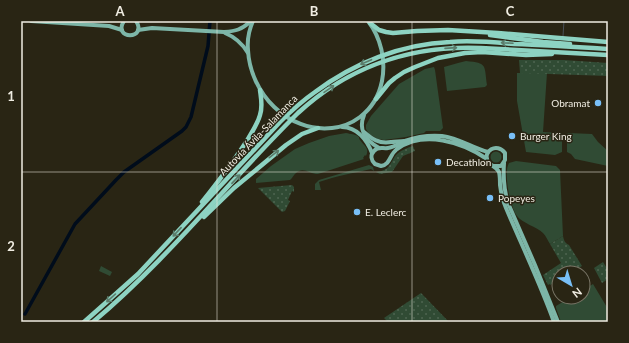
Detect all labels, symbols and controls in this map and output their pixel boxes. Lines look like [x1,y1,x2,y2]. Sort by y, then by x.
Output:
text: A [114,3,125,19]
text: B [310,3,319,19]
text: C [506,3,515,19]
one-way arrow [500,40,513,47]
one-way arrow [444,44,457,51]
one-way arrow [360,59,372,67]
one-way arrow [324,85,335,93]
text: 1 [7,88,15,104]
street label: Autovía Ávila-Salamanca [216,92,300,178]
place label: Obramat [551,97,590,109]
marker: Obramat [593,98,603,108]
place label: Burger King [520,130,572,142]
marker: Burger King [507,131,517,141]
one-way arrow [269,150,280,158]
place label: Decathlon [446,156,491,168]
marker: Decathlon [433,157,443,167]
one-way arrow [231,174,240,184]
place label: Popeyes [498,192,535,204]
marker: Popeyes [485,193,495,203]
place label: E. Leclerc [365,206,407,218]
marker: E. Leclerc [352,207,362,217]
one-way arrow [172,227,182,237]
text: 2 [7,238,15,254]
north arrow [551,265,591,305]
text: N [570,286,585,301]
one-way arrow [106,294,116,303]

